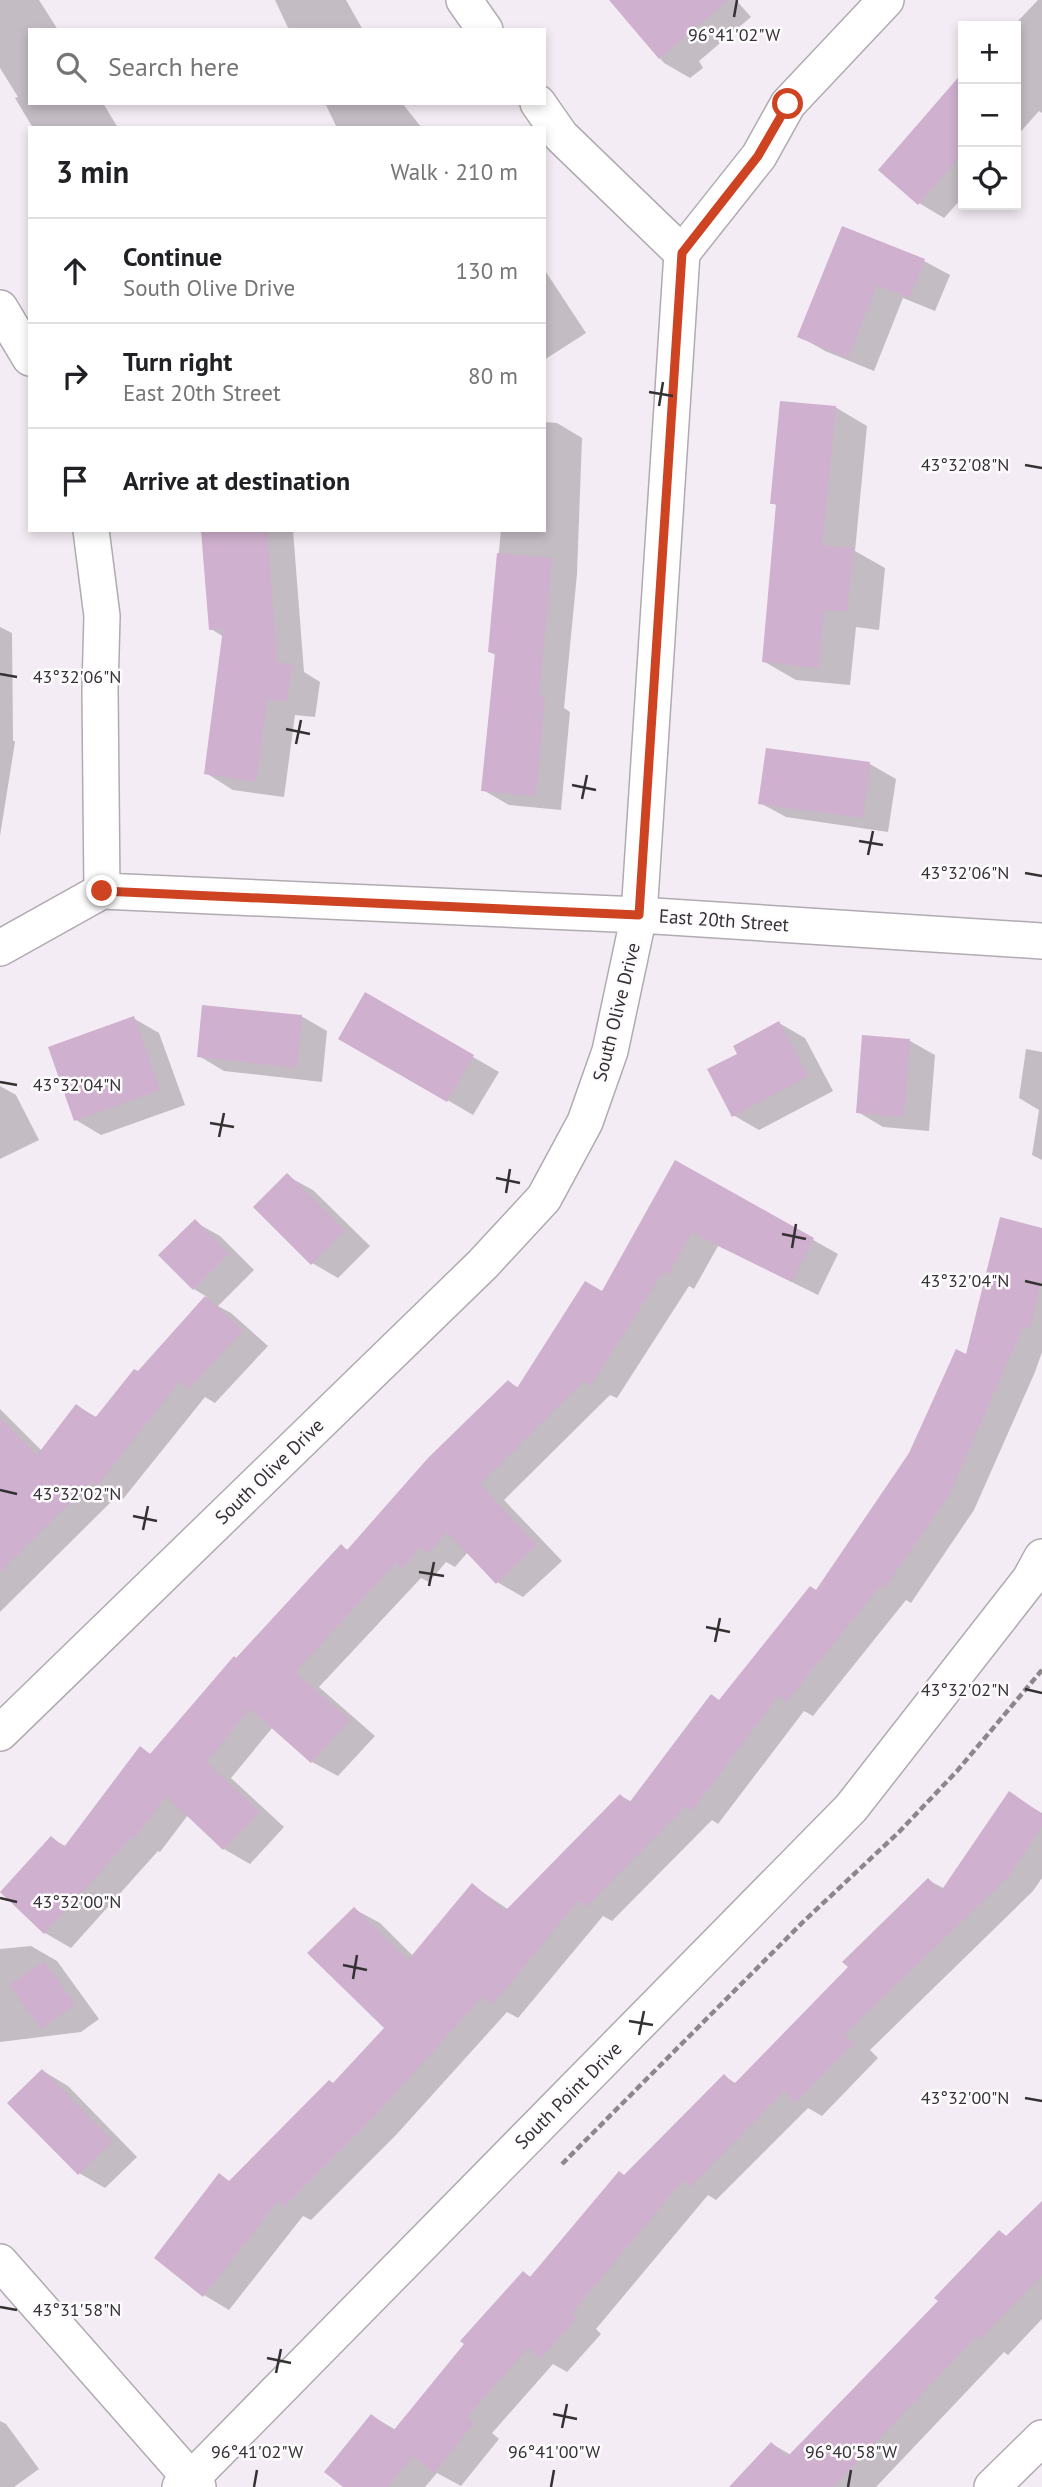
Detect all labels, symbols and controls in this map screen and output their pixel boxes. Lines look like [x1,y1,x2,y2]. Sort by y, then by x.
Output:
map controls [958,21,1021,210]
button: + [958,21,1021,84]
text: 96°41'02"W [688,23,780,46]
search box [28,28,546,105]
icon: search [52,48,90,86]
text: Search here [108,50,239,83]
button: − [958,84,1021,147]
route start [772,88,803,119]
button: locate [958,147,1021,210]
text: 3 min [56,152,129,191]
text: Walk · 210 m [391,157,518,186]
text: Continue [123,240,222,273]
icon: ahead [56,252,94,290]
text: 130 m [456,256,518,285]
text: South Olive Drive [123,273,295,302]
text: Turn right [123,345,232,378]
icon: right [56,357,94,395]
text: 80 m [468,361,518,390]
text: East 20th Street [123,378,281,407]
text: 43°32'08"N [921,453,1009,476]
icon: arrive [56,462,94,500]
text: Arrive at destination [123,464,350,497]
text: 43°32'06"N [33,665,121,688]
text: 43°32'06"N [921,861,1009,884]
route end [86,875,117,906]
street label: East 20th Street [658,903,790,937]
street label: South Olive Drive [587,940,645,1084]
text: 43°32'04"N [33,1073,121,1096]
text: 43°32'04"N [921,1269,1009,1292]
street label: South Olive Drive [209,1413,329,1529]
text: 43°32'02"N [33,1482,121,1505]
text: 43°32'02"N [921,1678,1009,1701]
text: 43°32'00"N [33,1890,121,1913]
street label: South Point Drive [509,2036,627,2154]
text: 43°32'00"N [921,2086,1009,2109]
text: 43°31'58"N [33,2298,121,2321]
text: 96°41'02"W [211,2440,303,2463]
text: 96°41'00"W [508,2440,600,2463]
text: 96°40'58"W [805,2440,897,2463]

